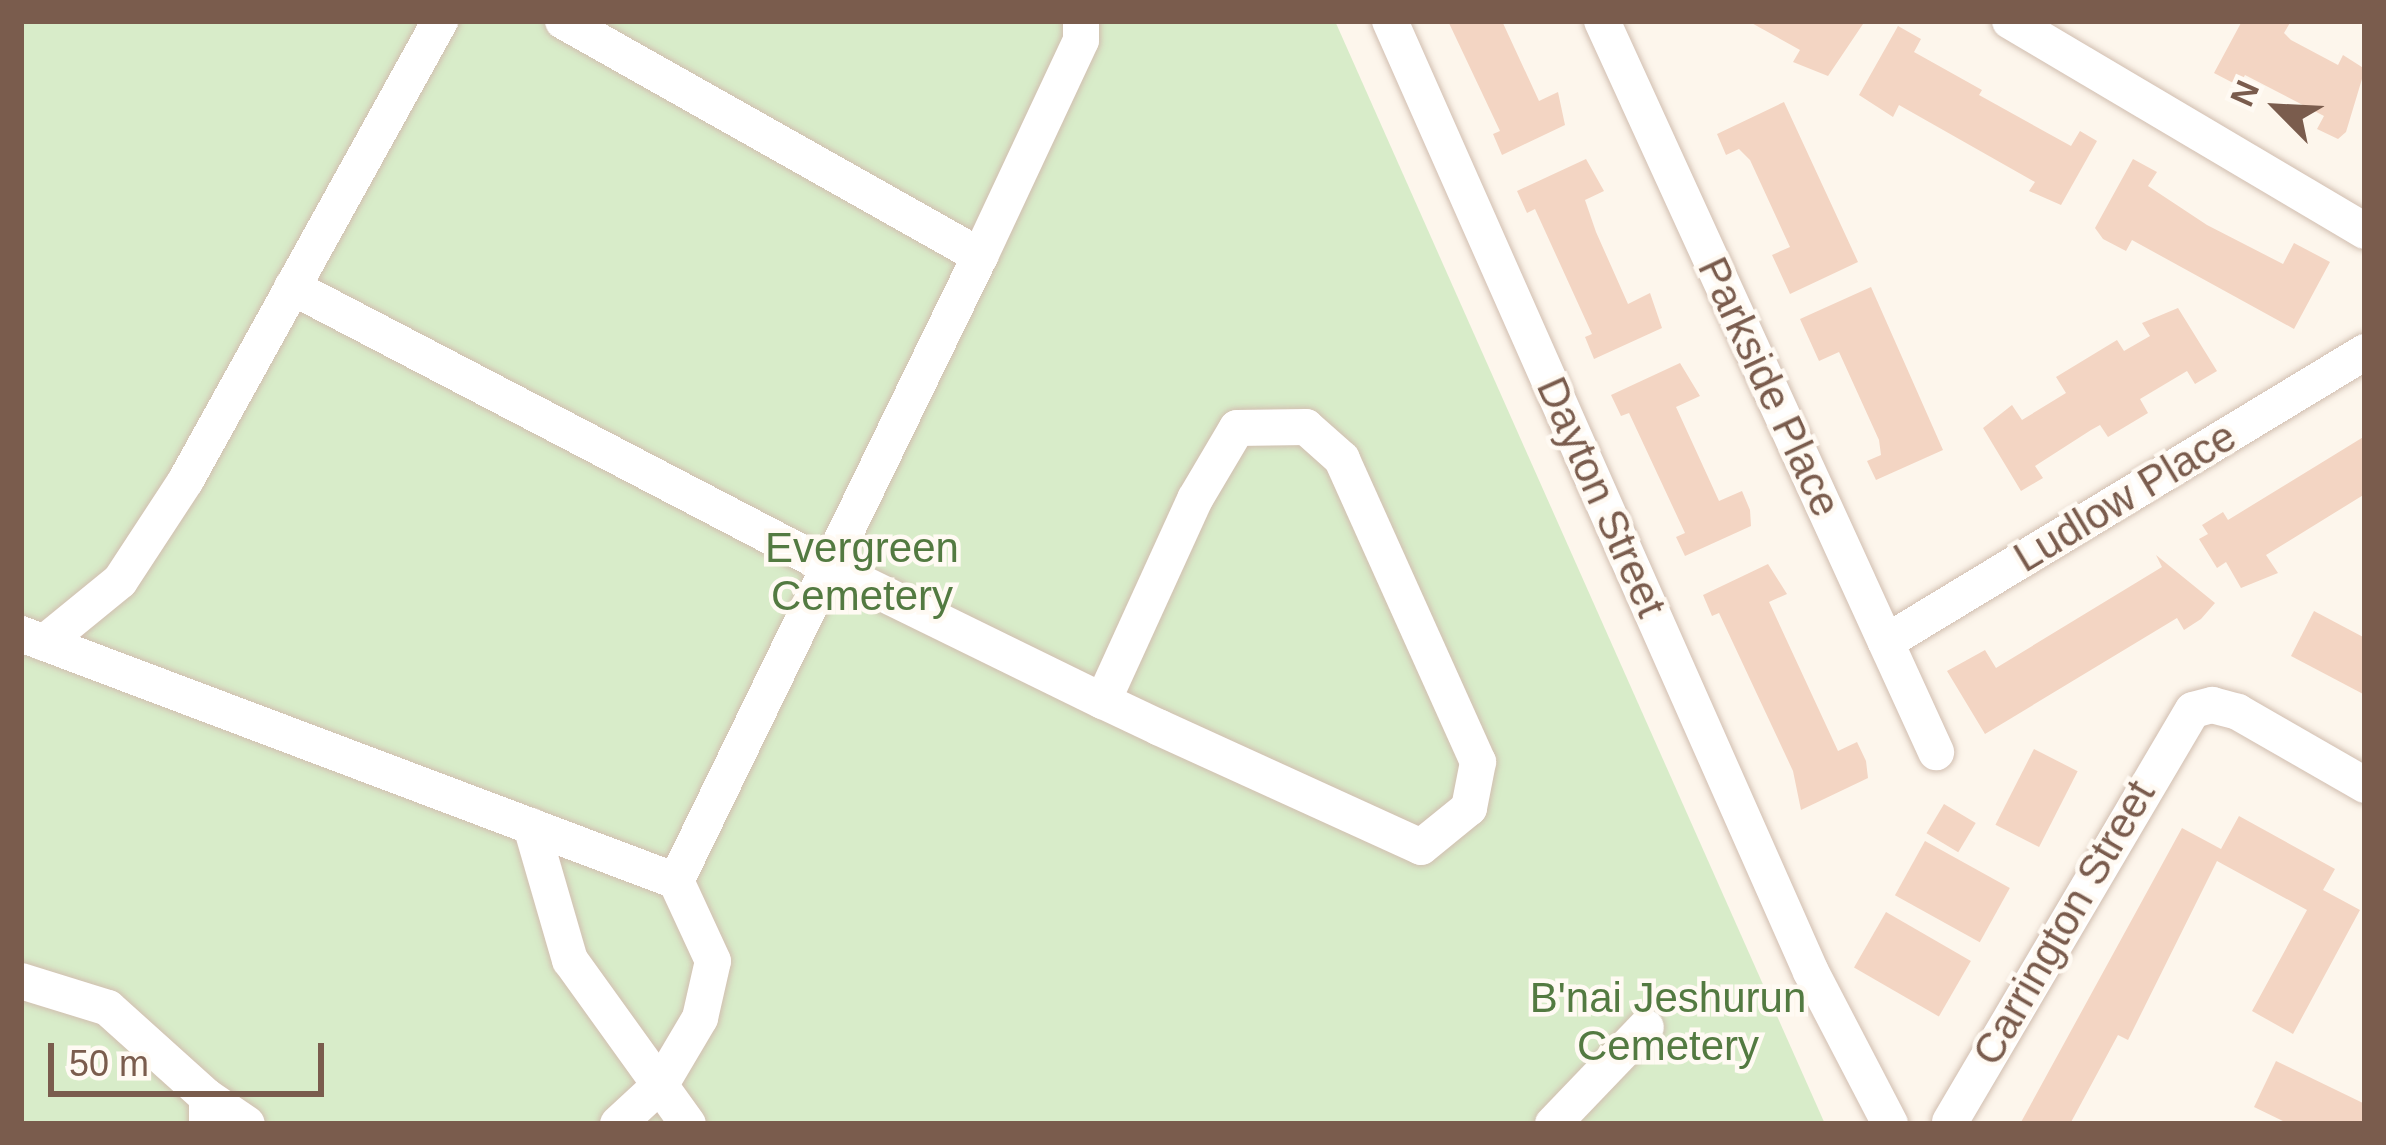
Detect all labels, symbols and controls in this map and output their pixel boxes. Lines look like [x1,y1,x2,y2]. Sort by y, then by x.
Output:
north arrow [2218,48,2338,168]
text: N [2223,75,2266,112]
street label: Parkside Place [1687,249,1851,525]
street label: Dayton Street [1526,369,1676,625]
street label: Ludlow Place [2005,411,2245,583]
park label: Evergreen Cemetery [765,523,959,622]
street label: Carrington Street [1962,772,2166,1074]
park label: B'nai Jeshurun Cemetery [1530,973,1806,1072]
scale bar [54,1019,330,1093]
text: 50 m [69,1043,149,1084]

